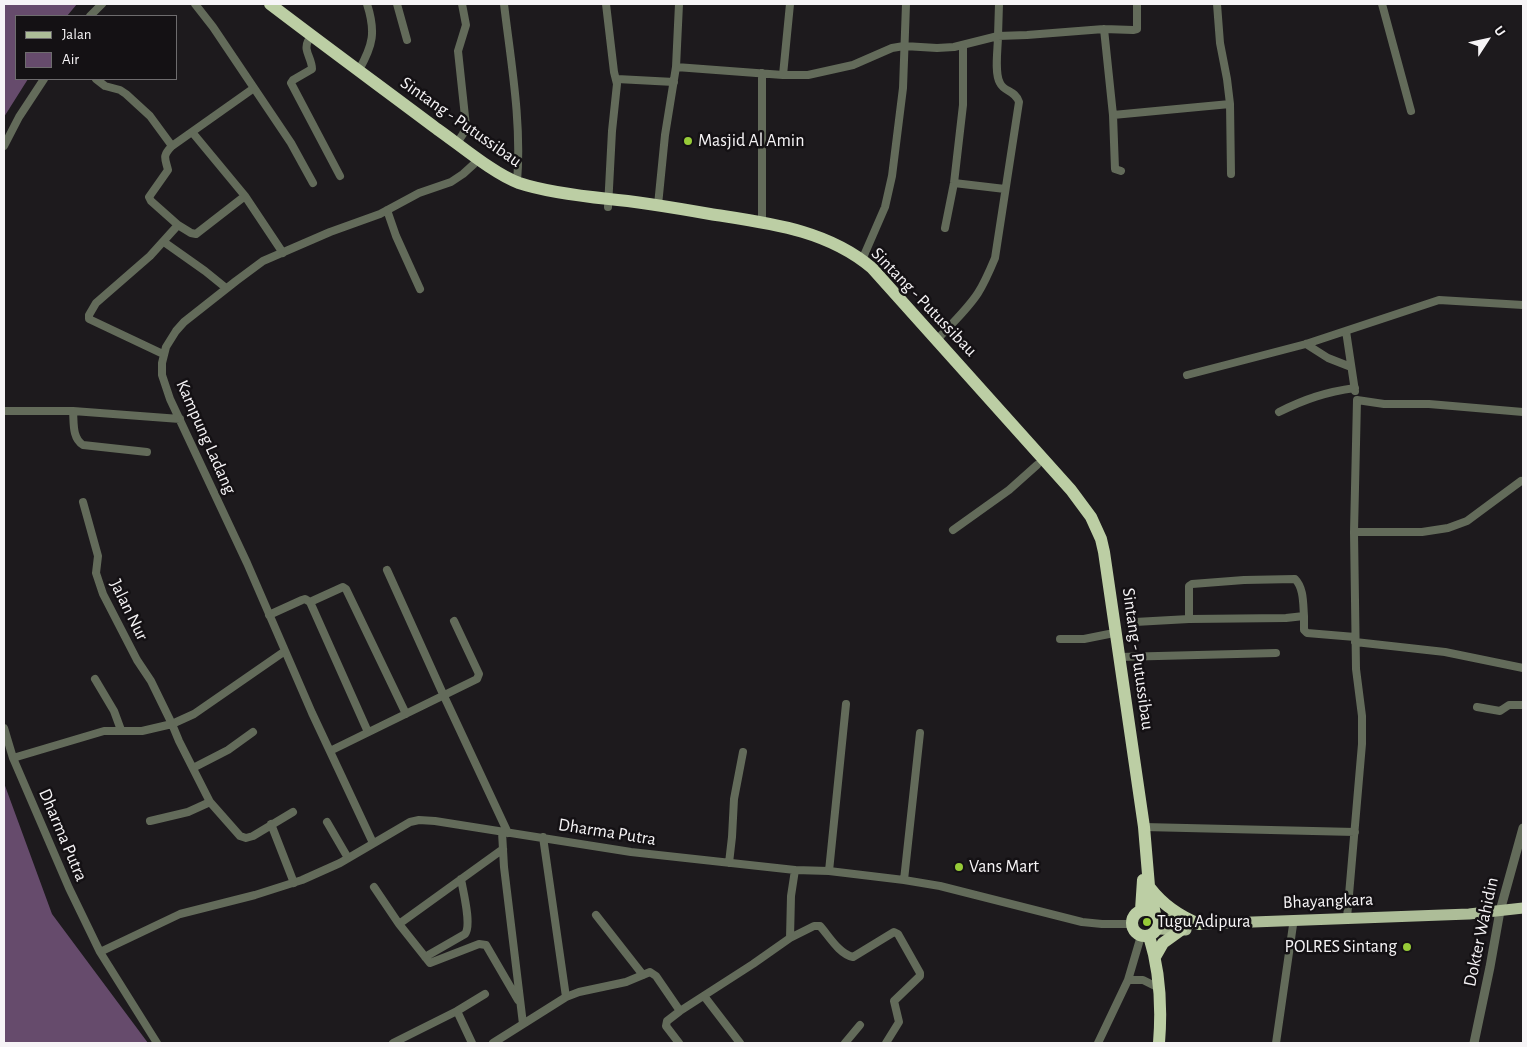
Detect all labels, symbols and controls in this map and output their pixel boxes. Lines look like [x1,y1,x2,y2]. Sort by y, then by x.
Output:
legend [15,15,178,80]
north arrow [1462,15,1512,65]
text: U [1491,24,1508,39]
text: Jalan [62,27,92,42]
text: Air [62,52,79,67]
street label: Sintang - Putussibau [396,72,526,172]
place label: Masjid Al Amin [698,130,805,152]
marker: Masjid Al Amin [682,135,694,147]
street label: Sintang - Putussibau [867,243,981,361]
street label: Kampung Ladang [171,377,241,497]
street label: Jalan Nur [105,576,153,644]
street label: Sintang - Putussibau [1117,587,1159,731]
street label: Dharma Putra [34,785,92,885]
street label: Dharma Putra [557,814,657,850]
place label: Vans Mart [969,856,1039,878]
marker: Vans Mart [953,861,965,873]
street label: Dokter Wahidin [1459,875,1503,989]
street label: Bhayangkara [1282,889,1374,913]
place label: Tugu Adipura [1157,911,1250,933]
marker: Tugu Adipura [1141,916,1153,928]
place label: POLRES Sintang [1285,936,1397,958]
marker: POLRES Sintang [1401,941,1413,953]

